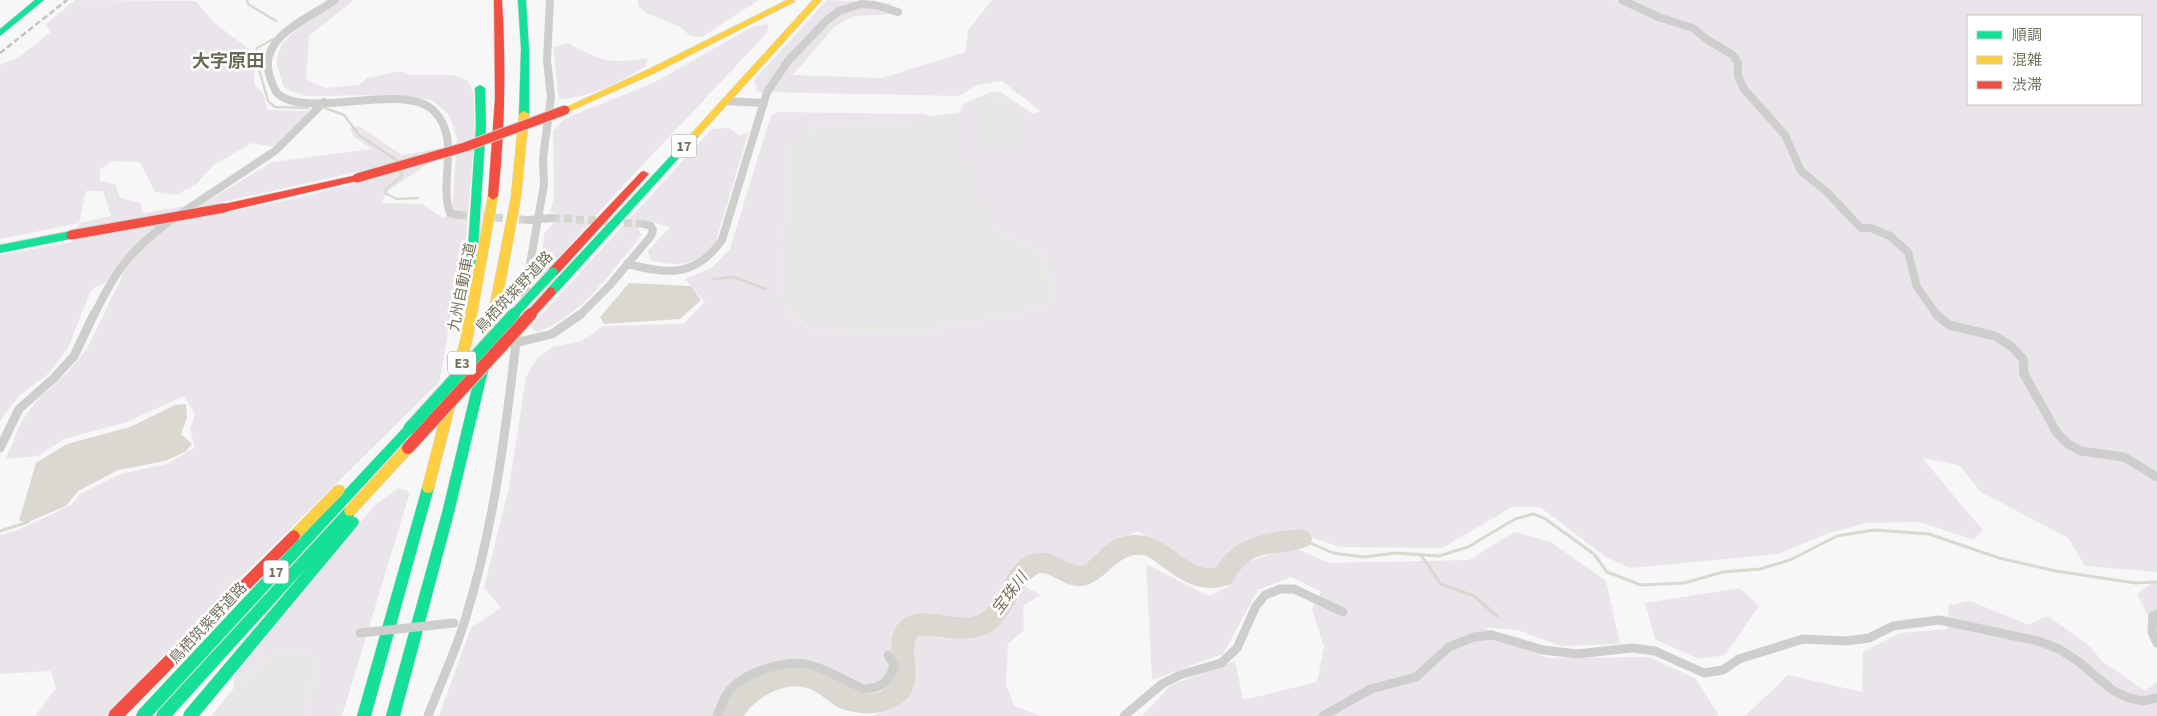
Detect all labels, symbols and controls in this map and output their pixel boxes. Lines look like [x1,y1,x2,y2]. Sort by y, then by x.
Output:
legend [1967,15,2142,105]
text: 順調 [2012,25,2042,46]
district label: 大字原田 [192,49,264,74]
text: 混雑 [2012,50,2042,71]
text: 渋滞 [2012,75,2042,96]
road number: 17 [672,134,696,158]
street label: 九州自動車道 [444,241,481,333]
street label: 鳥栖筑紫野道路 [471,247,558,338]
road number: E3 [448,352,476,374]
road number: 17 [264,560,288,584]
water label: 宝珠川 [987,566,1034,619]
street label: 鳥栖筑紫野道路 [165,578,252,669]

